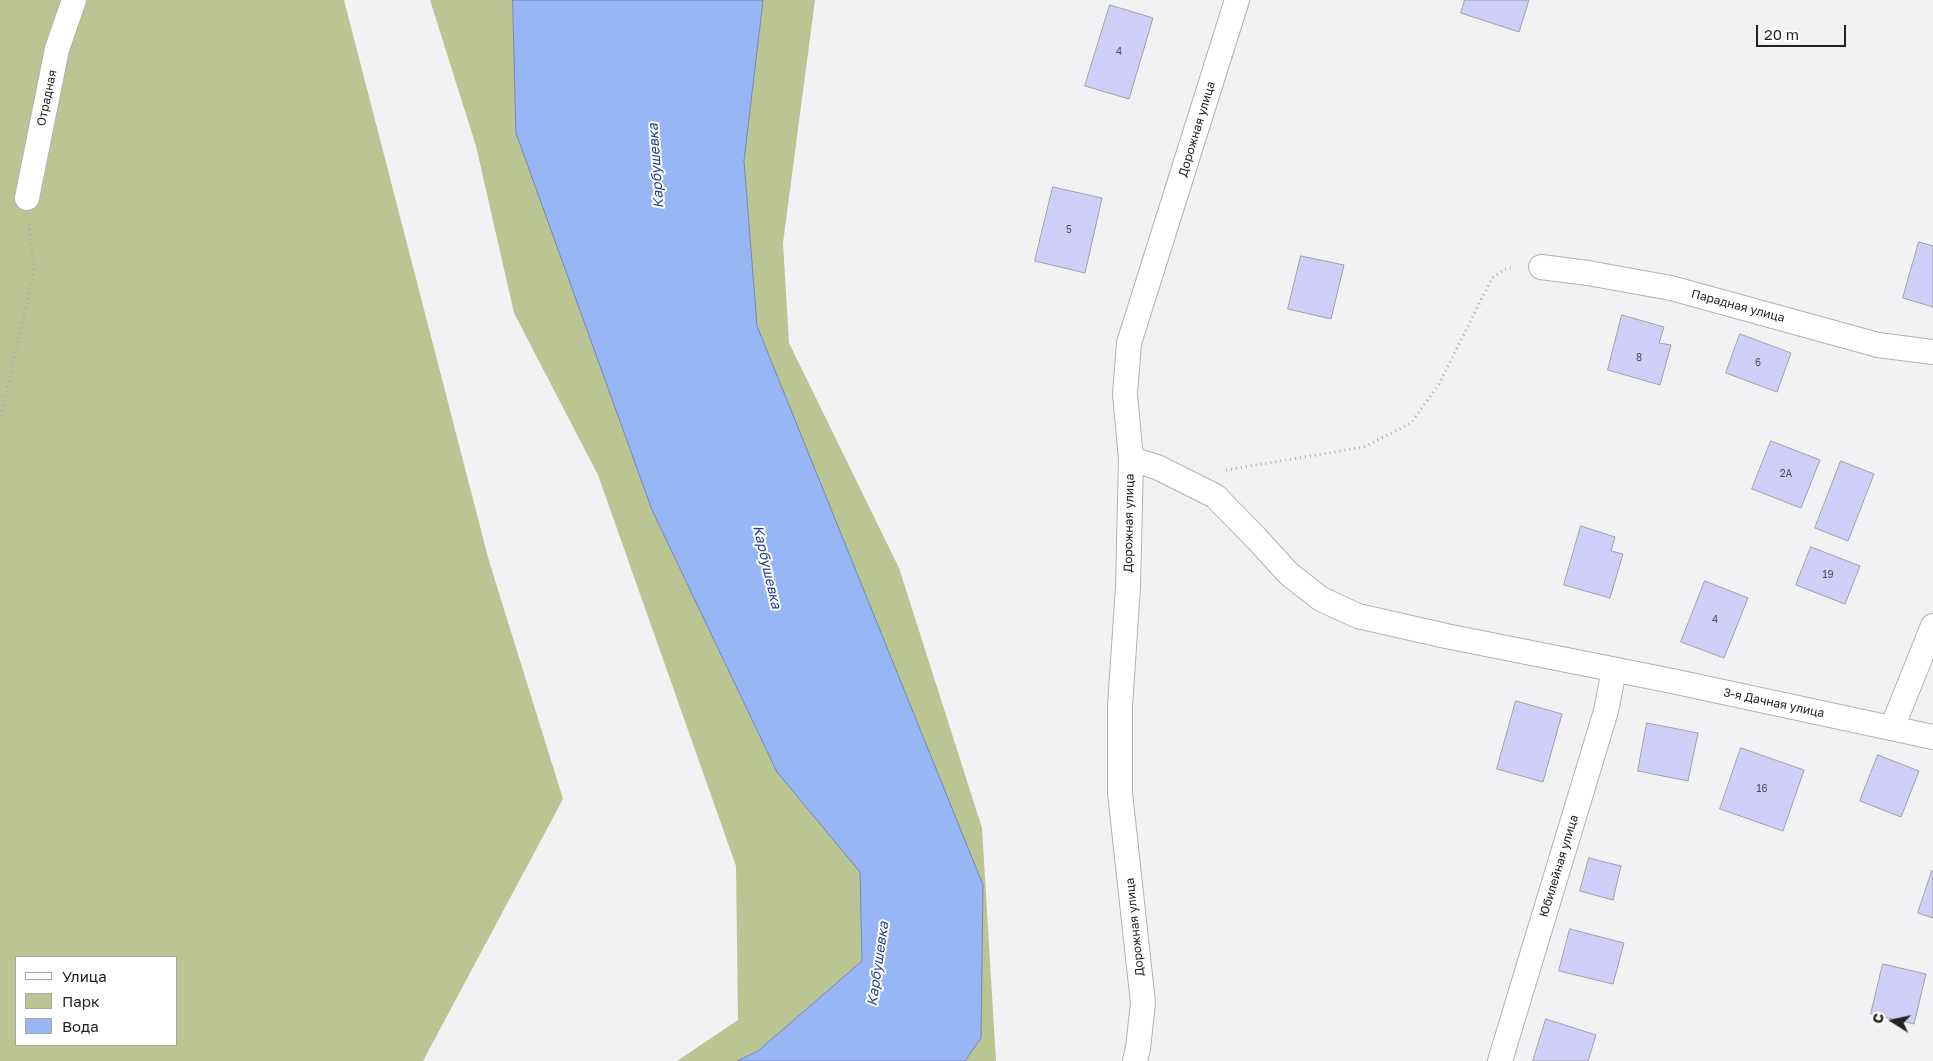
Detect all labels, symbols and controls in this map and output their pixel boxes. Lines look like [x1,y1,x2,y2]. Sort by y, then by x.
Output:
scale bar [1758,15,1848,47]
text: 20 m [1764,25,1799,43]
house number: 4 [1116,46,1122,58]
street label: Отрадная [34,69,60,127]
street label: Дорожная улица [1176,80,1218,178]
water label: Карбушевка [645,123,667,209]
house number: 5 [1066,224,1072,236]
street label: Парадная улица [1690,287,1786,325]
house number: 8 [1636,352,1642,364]
house number: 6 [1755,357,1761,369]
house number: 2А [1780,468,1792,480]
street label: Дорожная улица [1121,473,1137,573]
water label: Карбушевка [749,524,785,610]
house number: 19 [1823,569,1833,581]
house number: 4 [1712,614,1718,626]
street label: 3-я Дачная улица [1722,685,1826,721]
house number: 16 [1757,783,1767,795]
street label: Юбилейная улица [1537,813,1581,919]
street label: Дорожная улица [1123,877,1147,977]
water label: Карбушевка [864,921,892,1007]
legend [15,956,178,1046]
text: Улица [62,967,107,985]
text: Парк [62,992,100,1010]
north arrow [1868,996,1918,1046]
text: С [1868,1012,1887,1025]
text: Вода [62,1017,99,1035]

